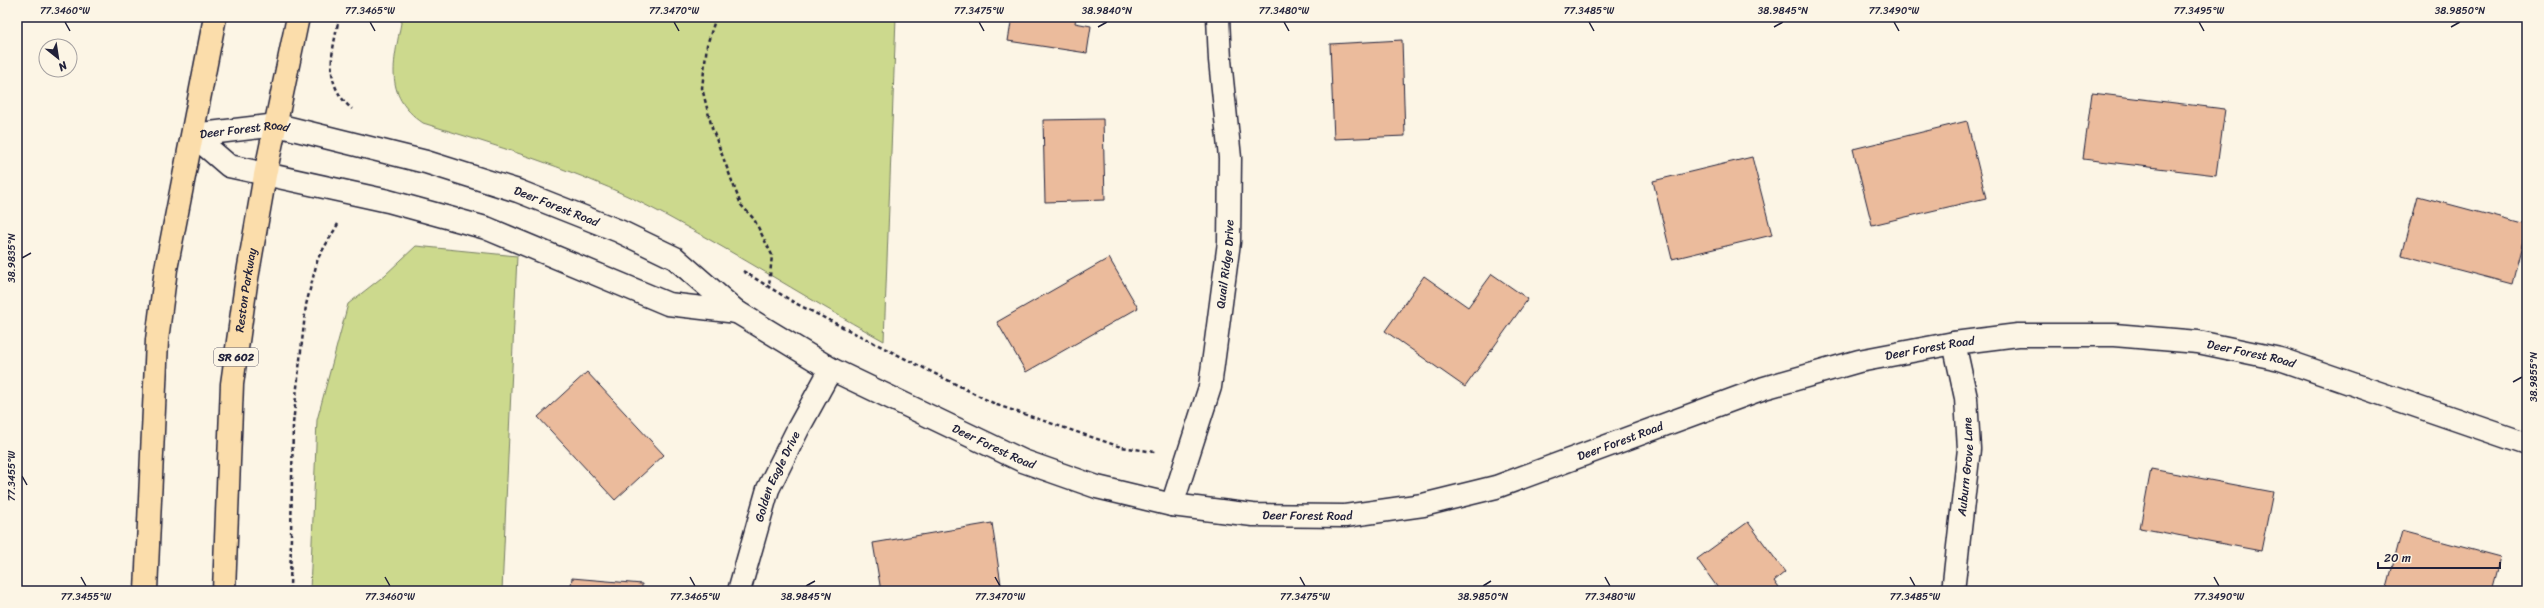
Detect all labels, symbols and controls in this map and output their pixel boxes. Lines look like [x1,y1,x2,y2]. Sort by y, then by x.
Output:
text: 77.3460°W [40,2,90,20]
text: 77.3465°W [345,2,395,20]
text: 77.3470°W [649,2,699,20]
text: 77.3475°W [954,2,1004,20]
text: 38.9840°N [1082,2,1132,20]
text: 77.3480°W [1259,2,1310,20]
text: 77.3485°W [1564,2,1614,20]
text: 38.9845°N [1758,2,1808,20]
text: 77.3490°W [1869,2,1920,20]
text: 77.3495°W [2174,2,2224,20]
text: 38.9850°N [2435,2,2485,20]
north arrow [38,38,78,78]
text: N [54,56,72,77]
street label: Deer Forest Road [199,114,292,145]
street label: Deer Forest Road [511,179,603,233]
street label: Quail Ridge Drive [1209,219,1240,310]
text: 38.9835°N [3,233,21,283]
street label: Reston Parkway [228,245,263,334]
street label: Deer Forest Road [1883,329,1976,367]
street label: Deer Forest Road [2205,333,2299,375]
road number: SR 602 [214,348,258,366]
text: 38.9855°N [2525,352,2543,402]
street label: Deer Forest Road [1574,415,1667,467]
street label: Auburn Grove Lane [1950,417,1980,518]
street label: Deer Forest Road [948,418,1039,476]
street label: Golden Eagle Drive [748,427,806,524]
text: 77.3455°W [3,451,21,501]
street label: Deer Forest Road [1262,504,1355,527]
scale bar [2378,544,2500,570]
text: 20 m [2384,547,2411,569]
text: 77.3455°W [61,588,111,606]
text: 77.3460°W [365,588,415,606]
text: 77.3465°W [670,588,720,606]
text: 38.9845°N [781,588,831,606]
text: 77.3470°W [975,588,1025,606]
text: 77.3475°W [1280,588,1330,606]
text: 38.9850°N [1458,588,1508,606]
text: 77.3480°W [1585,588,1636,606]
text: 77.3485°W [1890,588,1940,606]
text: 77.3490°W [2194,588,2245,606]

